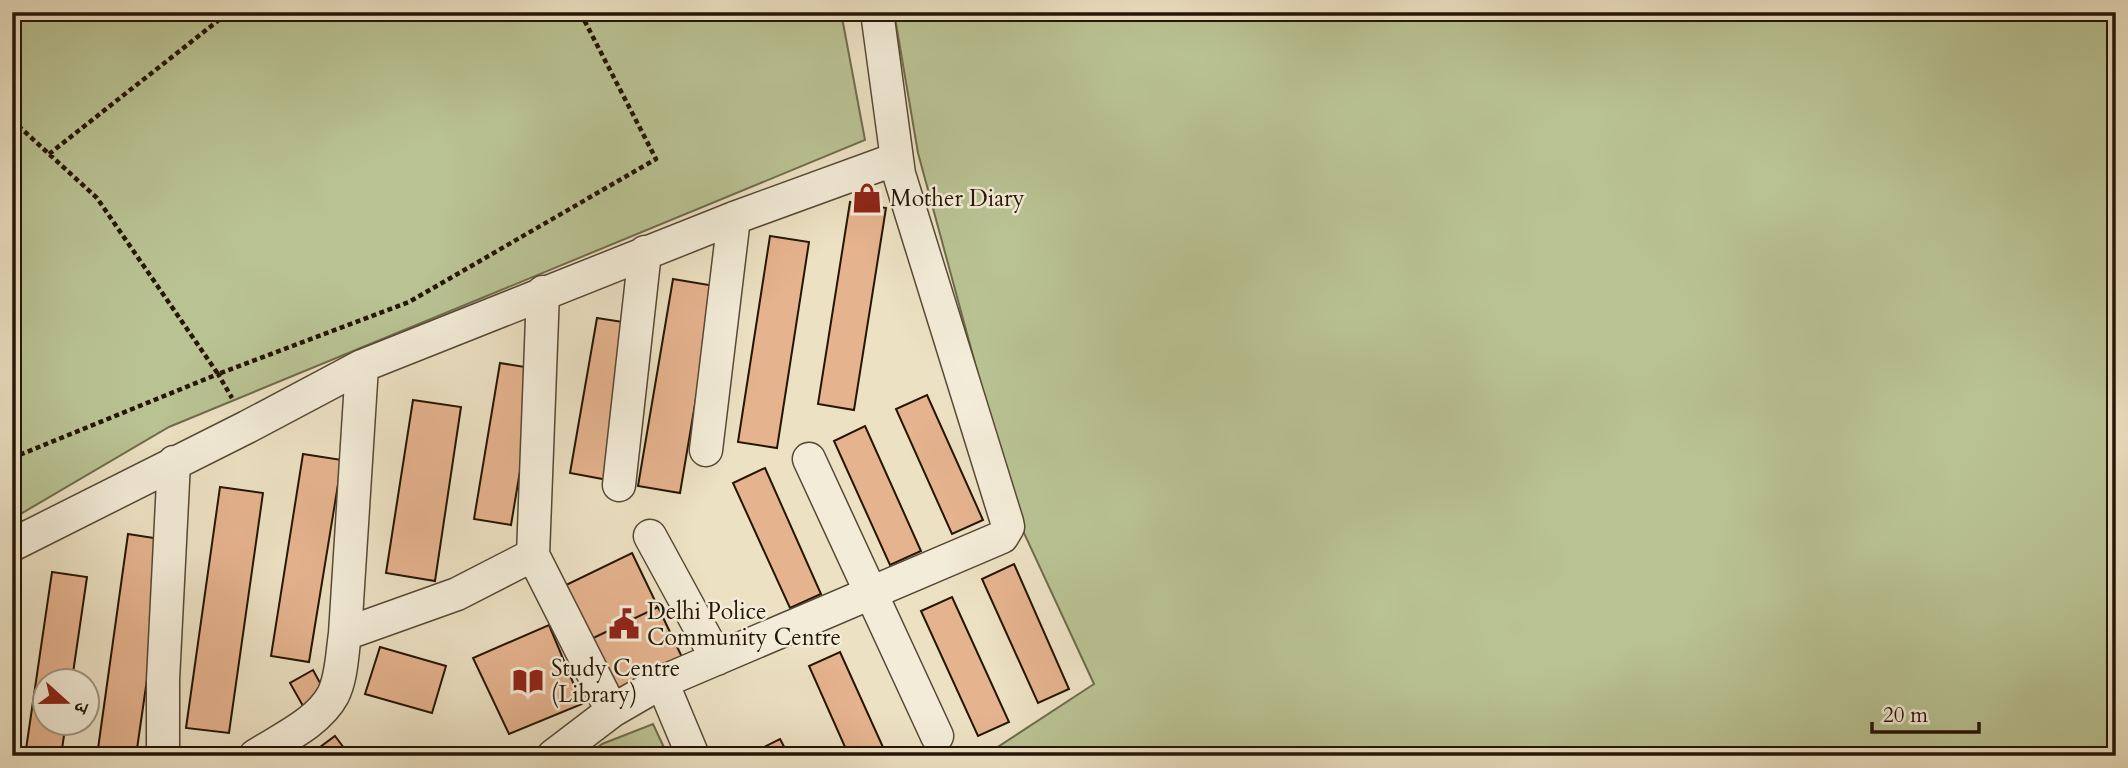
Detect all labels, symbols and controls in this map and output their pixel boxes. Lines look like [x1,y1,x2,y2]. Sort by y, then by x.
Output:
shop icon: Mother Diary [850,181,884,215]
place label: Mother Diary [890,183,1025,214]
place label: Delhi Police Community Centre [647,596,841,653]
public building icon: Delhi Police Community Centre [607,607,641,641]
place label: Study Centre (Library) [551,653,680,710]
library icon: Study Centre (Library) [511,664,545,698]
north arrow [32,666,102,736]
scale bar [1872,691,1979,735]
text: उ [67,697,96,718]
text: 20 m [1883,701,1928,730]

